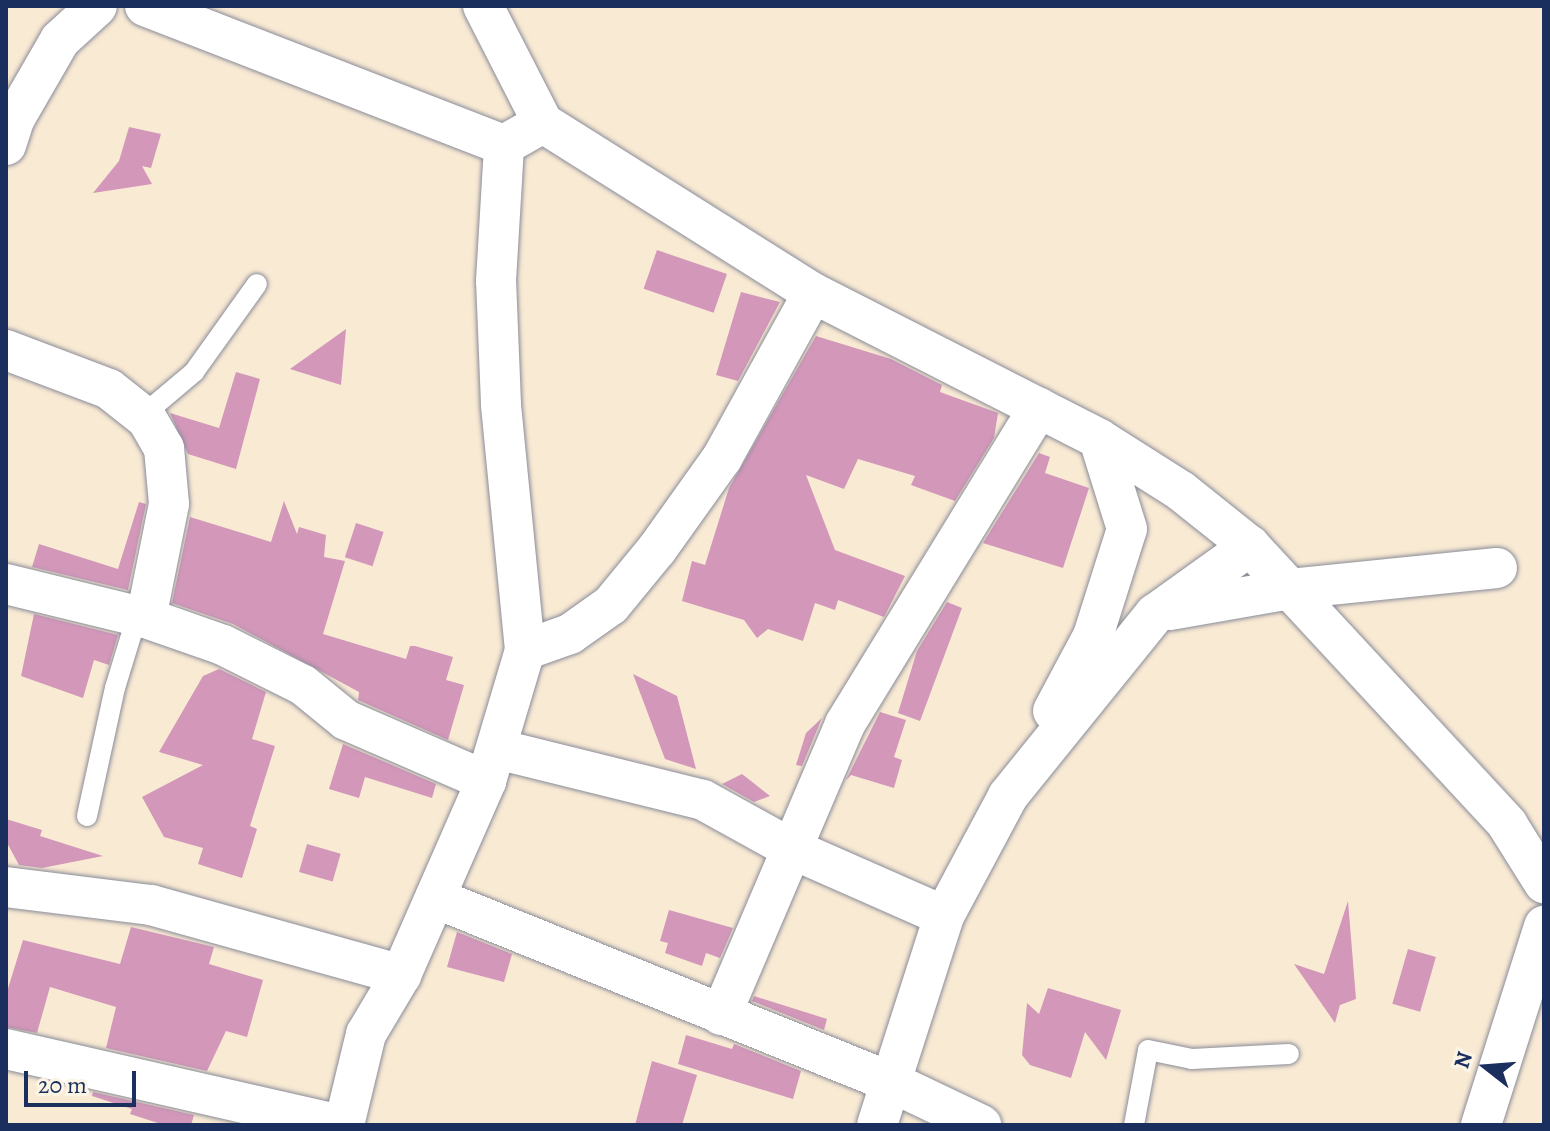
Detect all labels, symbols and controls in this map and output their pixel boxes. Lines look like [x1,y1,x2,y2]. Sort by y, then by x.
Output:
north arrow [1446,1027,1526,1107]
text: N [1446,1048,1480,1072]
scale bar [28,1055,140,1105]
text: 20 m [38,1069,87,1101]

